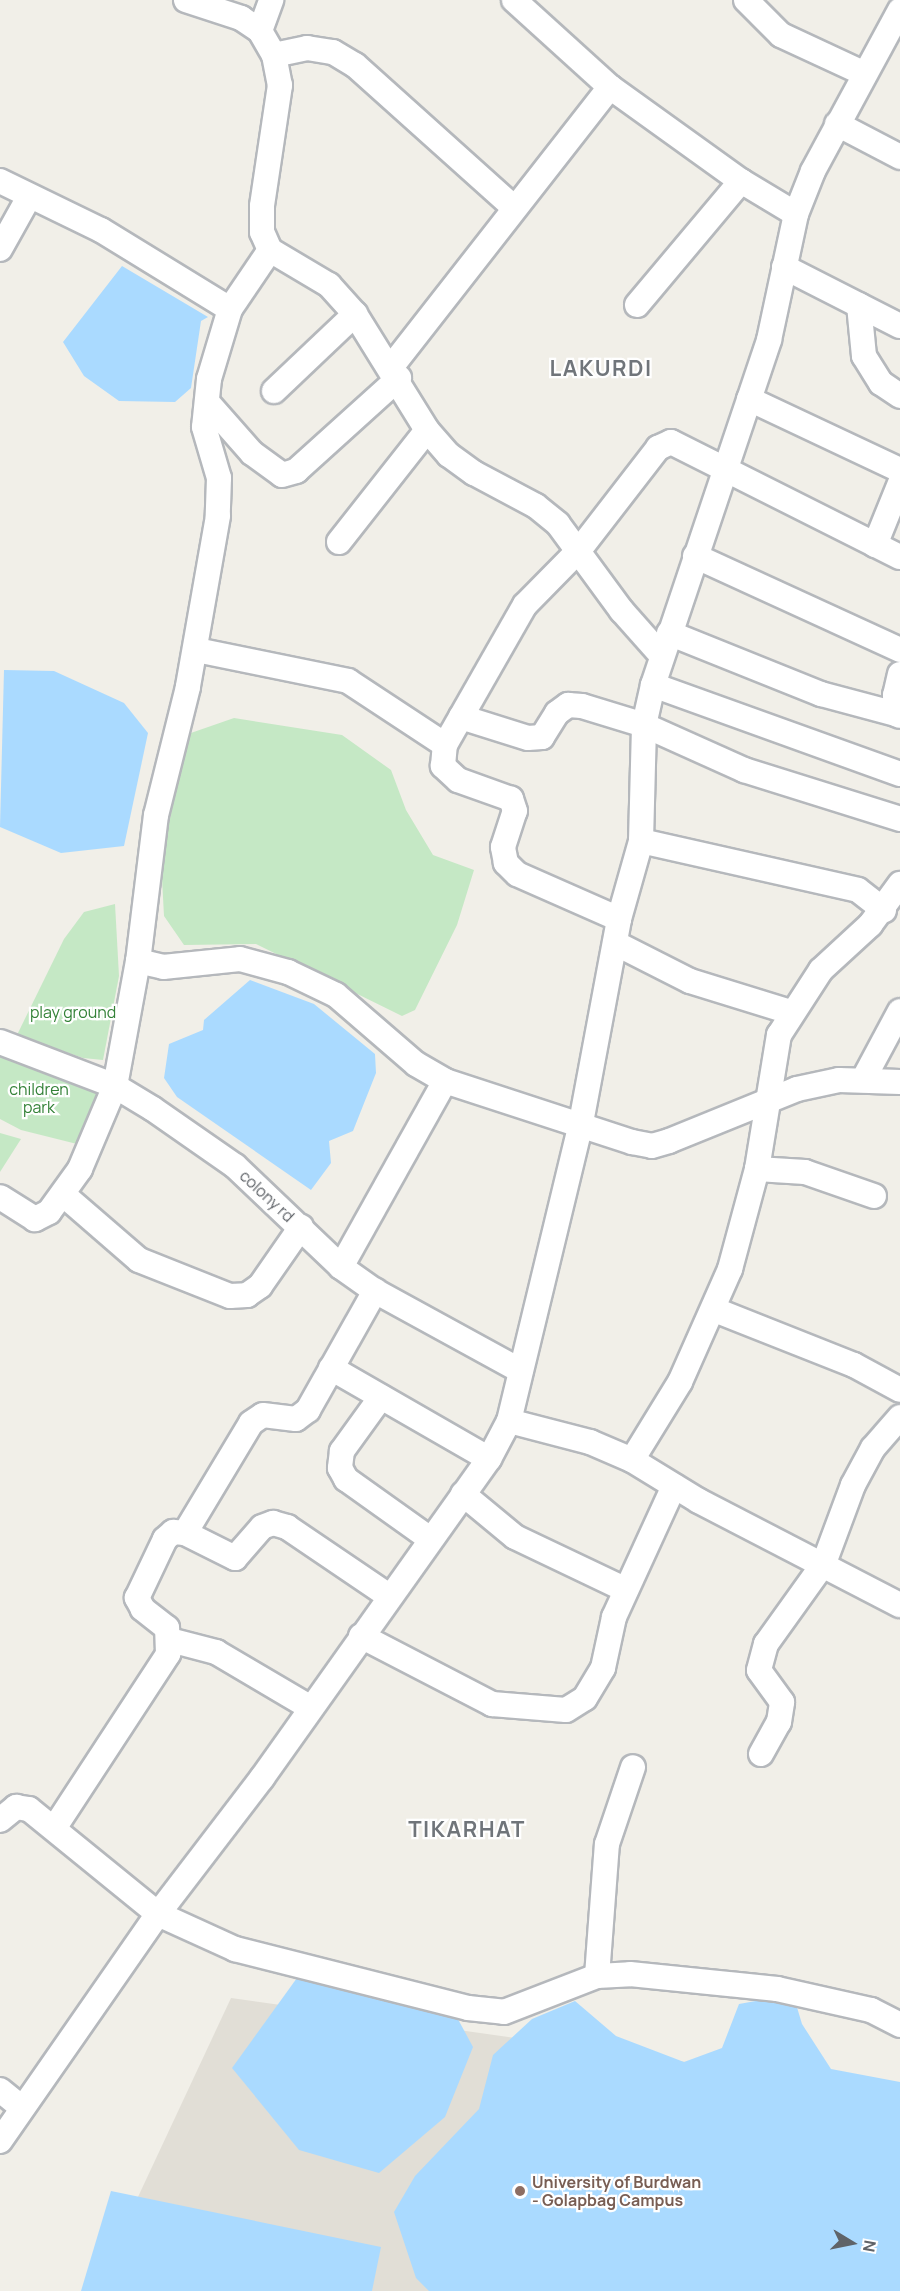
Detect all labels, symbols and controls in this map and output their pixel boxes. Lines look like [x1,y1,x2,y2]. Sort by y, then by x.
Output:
district label: LAKURDI [549,356,653,382]
park label: play ground [30,1002,116,1022]
park label: children park [9,1079,69,1117]
street label: colony rd [236,1166,298,1226]
district label: TIKARHAT [408,1817,526,1843]
place label: University of Burdwan - Golapbag Campus [532,2172,701,2210]
marker: University of Burdwan - Golapbag Campus [513,2184,527,2198]
north arrow [822,2213,882,2273]
text: N [858,2239,882,2254]

